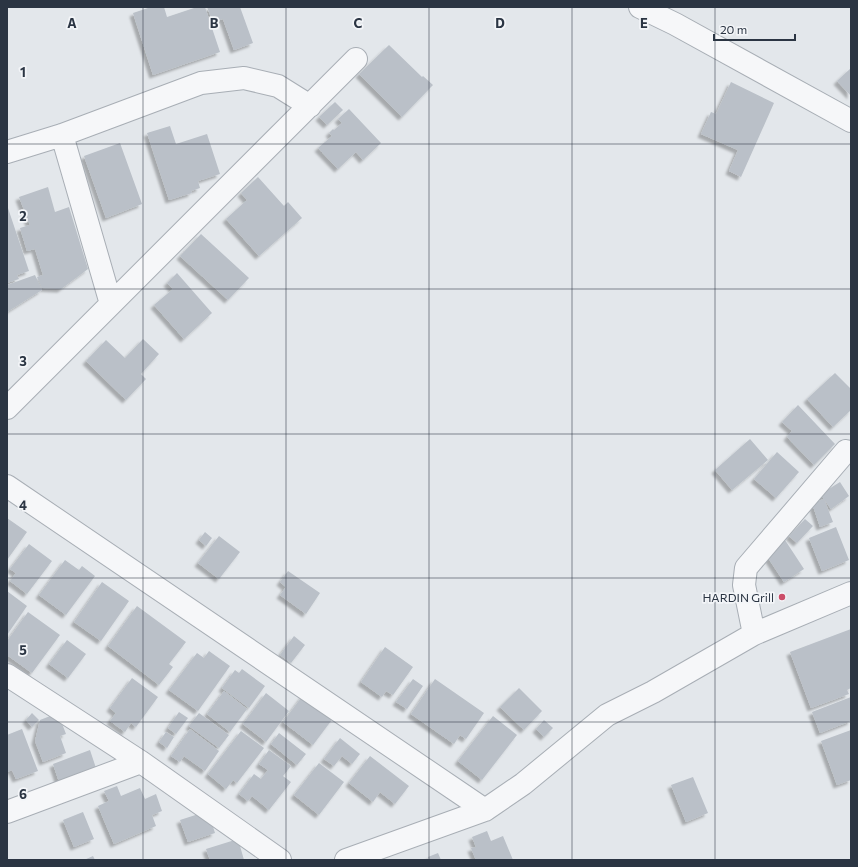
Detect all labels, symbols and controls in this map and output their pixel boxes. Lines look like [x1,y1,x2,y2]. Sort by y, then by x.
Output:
text: A [67,15,77,31]
text: B [210,15,219,31]
text: C [354,15,363,31]
text: D [495,15,505,31]
text: E [640,15,648,31]
scale bar [714,16,795,42]
text: 20 m [720,22,747,36]
text: 1 [20,64,26,80]
text: 2 [19,208,27,224]
text: 3 [19,353,27,369]
text: 4 [19,497,27,513]
place label: HARDIN Grill [702,590,774,604]
marker: HARDIN Grill [777,592,787,602]
text: 5 [19,642,27,658]
text: 6 [19,786,27,802]

